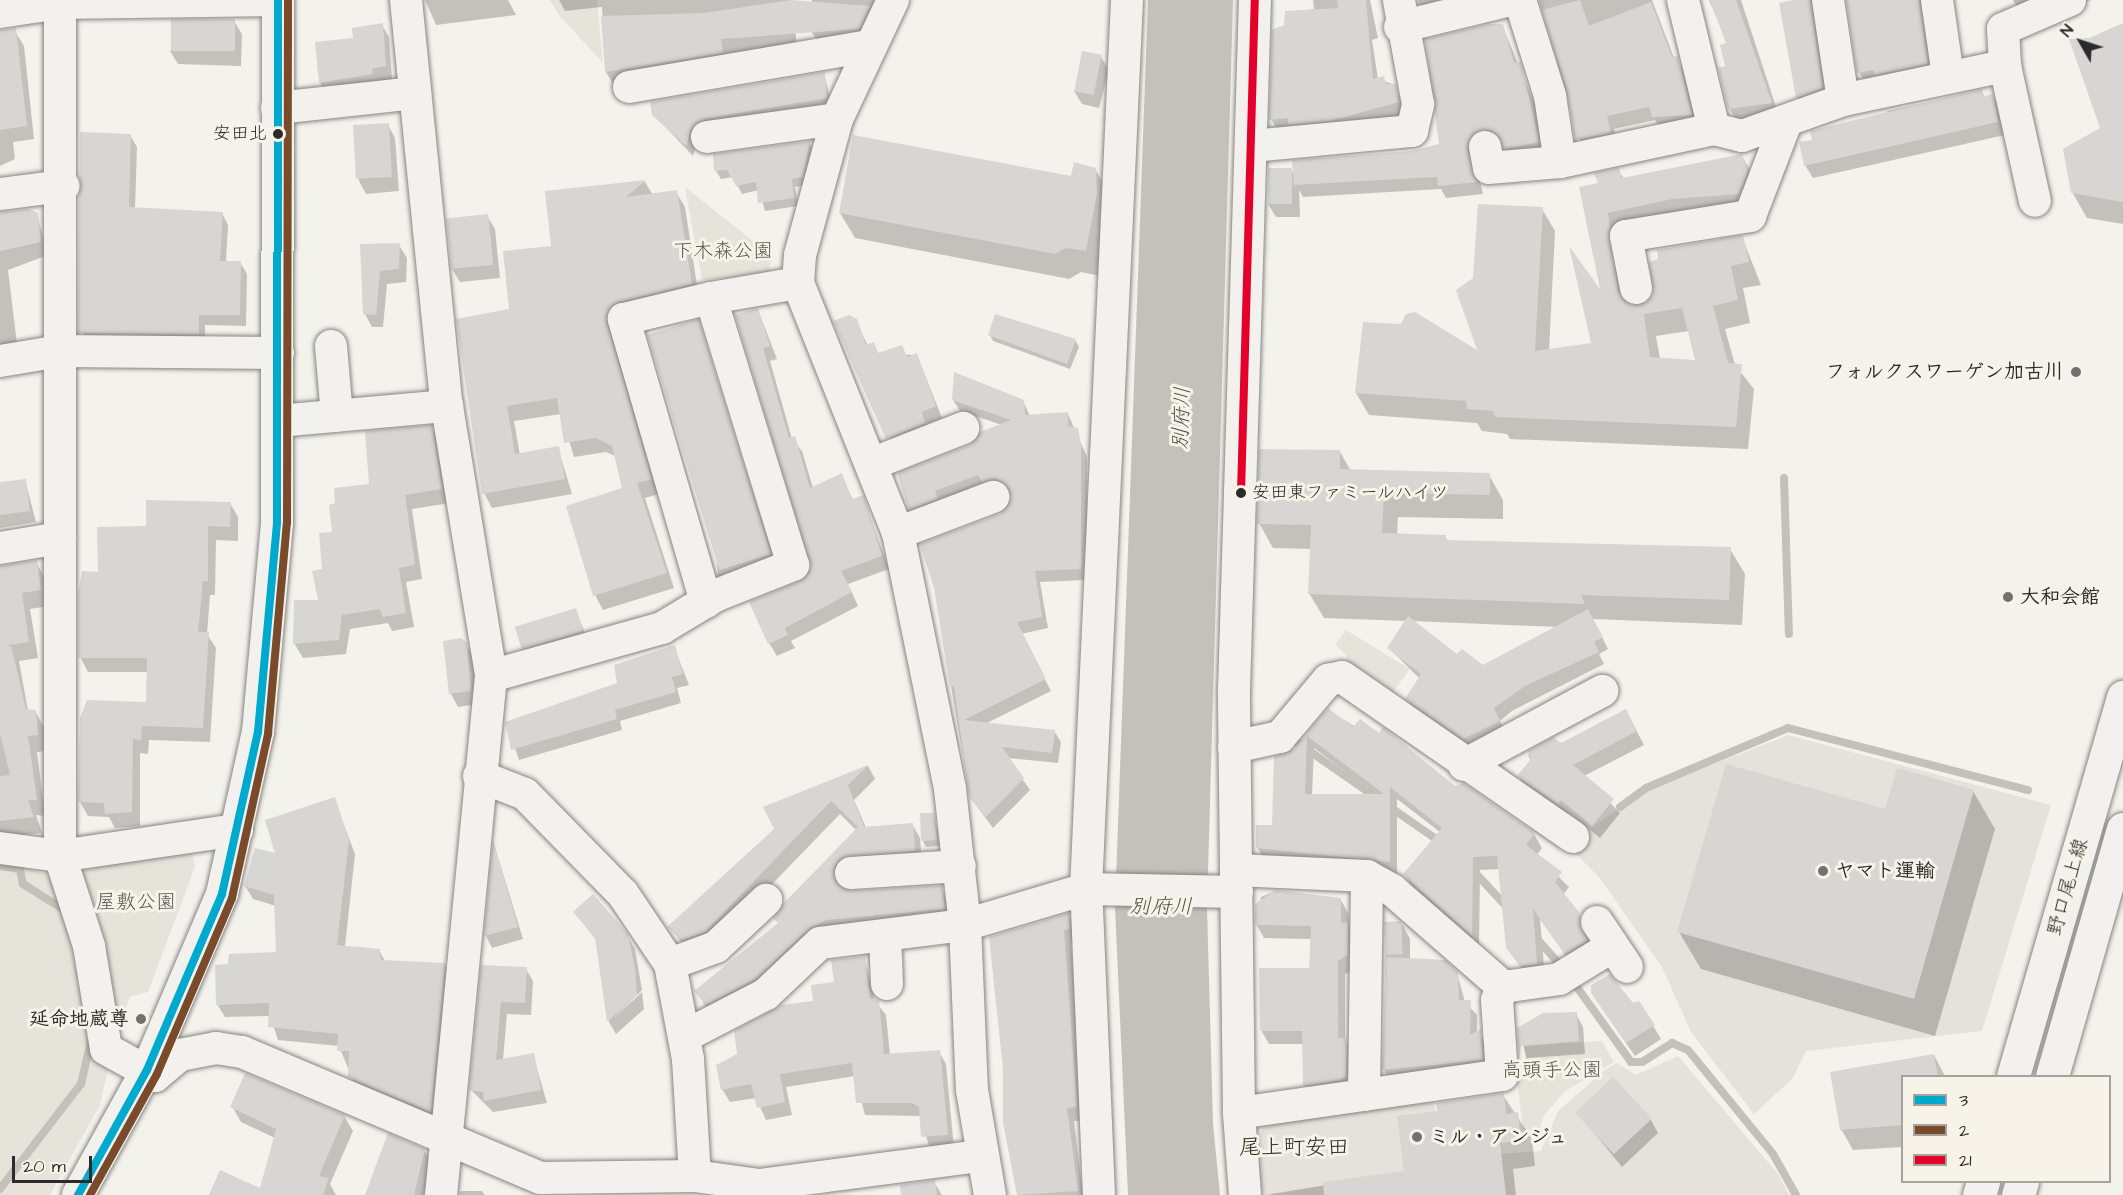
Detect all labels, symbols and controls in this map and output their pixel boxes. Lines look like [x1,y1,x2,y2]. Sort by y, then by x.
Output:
north arrow [2051,12,2111,72]
text: N [2055,20,2079,41]
place label: 安田北 [213,123,267,145]
marker: 安田北 [272,128,284,140]
park label: 下木森公園 [673,239,773,263]
place label: フォルクスワーゲン加古川 [1824,360,2064,384]
marker: フォルクスワーゲン加古川 [2069,365,2083,379]
water label: 別府川 [1168,386,1196,450]
place label: 安田東ファミールハイツ [1252,482,1450,504]
marker: 安田東ファミールハイツ [1235,487,1247,499]
place label: 大和会館 [2020,585,2100,609]
marker: 大和会館 [2001,590,2015,604]
street label: 野口尾上線 [2043,836,2093,938]
place label: ヤマト運輸 [1835,859,1935,883]
marker: ヤマト運輸 [1816,864,1830,878]
park label: 屋敷公園 [96,890,176,914]
water label: 別府川 [1130,894,1192,920]
place label: 延命地蔵尊 [29,1007,129,1031]
marker: 延命地蔵尊 [134,1012,148,1026]
park label: 高頭手公園 [1502,1058,1602,1082]
legend [1901,1075,2111,1183]
text: 3 [1959,1088,1968,1113]
text: 2 [1959,1118,1969,1143]
place label: ミル・アンジュ [1429,1125,1569,1149]
marker: ミル・アンジュ [1410,1130,1424,1144]
district label: 尾上町安田 [1239,1135,1349,1161]
scale bar [15,1144,94,1182]
text: 21 [1959,1148,1972,1173]
text: 20 m [23,1154,66,1179]

